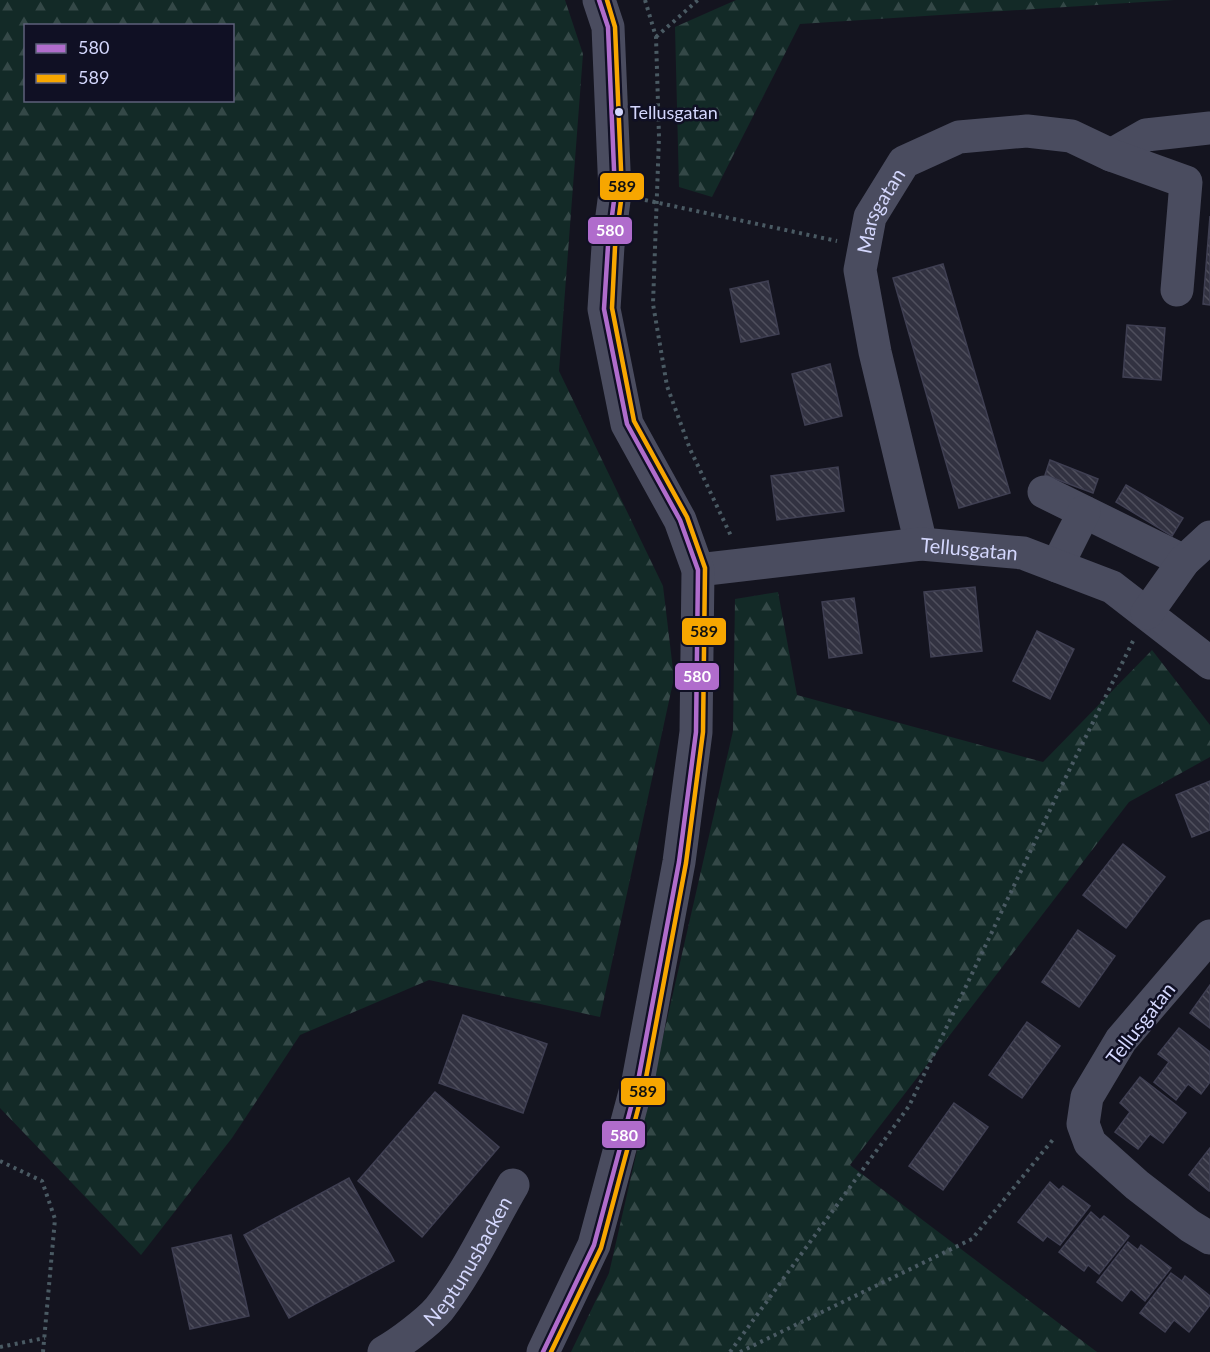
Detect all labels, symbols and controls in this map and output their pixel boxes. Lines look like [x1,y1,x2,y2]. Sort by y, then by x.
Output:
legend [24,24,234,102]
text: 580 [78,36,109,58]
text: 589 [78,66,109,88]
place label: Tellusgatan [630,101,718,123]
marker: Tellusgatan [613,106,625,118]
street label: Marsgatan [851,163,909,256]
line badge: 589 [599,172,645,201]
text: 589 [608,176,636,195]
line badge: 580 [587,216,633,245]
text: 580 [596,220,624,239]
street label: Tellusgatan [920,532,1019,565]
line badge: 589 [681,617,727,646]
text: 589 [690,621,718,640]
line badge: 580 [674,662,720,691]
text: 580 [683,666,711,685]
street label: Tellusgatan [1100,977,1180,1069]
line badge: 589 [620,1077,666,1106]
text: 589 [629,1081,657,1100]
line badge: 580 [601,1120,646,1149]
text: 580 [610,1125,638,1144]
street label: Neptunusbacken [418,1192,516,1330]

